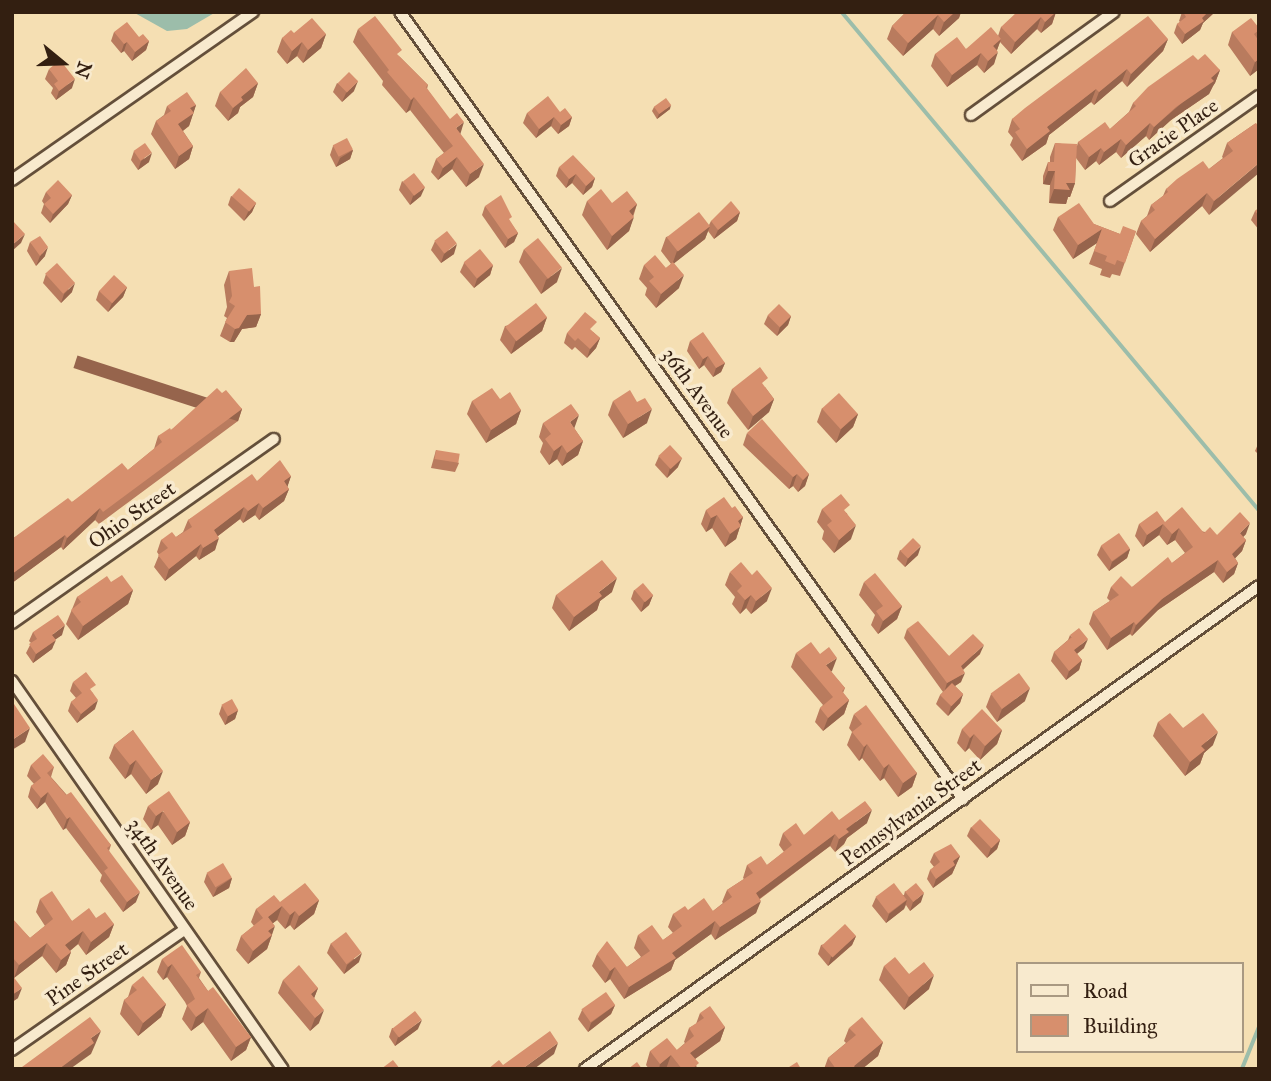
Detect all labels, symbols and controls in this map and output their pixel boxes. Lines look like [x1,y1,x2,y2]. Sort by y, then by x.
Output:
north arrow [28,28,98,98]
text: N [70,59,97,81]
street label: Gracie Place [1123,93,1223,173]
street label: 36th Avenue [657,343,739,443]
street label: Ohio Street [84,476,180,554]
street label: Pennsylvania Street [836,753,986,871]
street label: 34th Avenue [122,813,204,915]
street label: Pine Street [41,937,133,1011]
legend [1016,962,1243,1053]
text: Road [1083,978,1128,1004]
text: Building [1083,1013,1157,1039]

